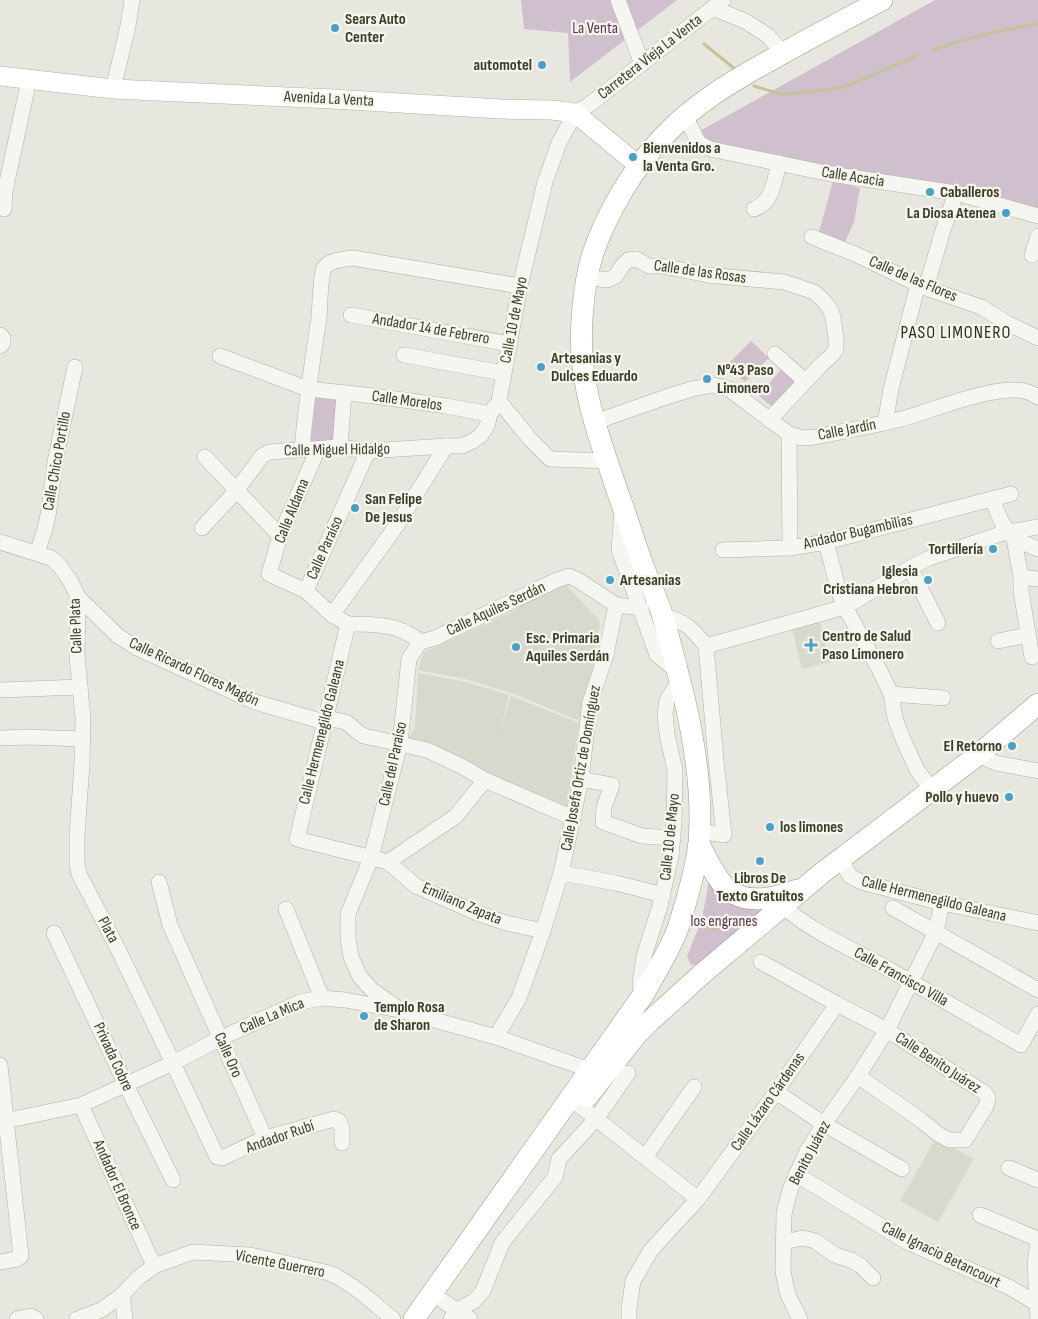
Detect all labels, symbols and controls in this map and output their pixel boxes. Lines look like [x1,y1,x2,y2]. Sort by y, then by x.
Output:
place label: Sears Auto Center [345,10,406,47]
street label: Carretera Vieja La Venta [594,10,706,104]
park label: La Venta [572,19,618,38]
marker: Sears Auto Center [329,22,341,34]
place label: automotel [473,56,532,75]
marker: automotel [536,59,548,71]
street label: Avenida La Venta [283,87,374,111]
place label: Bienvenidos a la Venta Gro. [643,139,721,176]
marker: Bienvenidos a la Venta Gro. [627,151,639,163]
street label: Calle Acacia [820,163,886,191]
place label: Caballeros [940,183,999,202]
marker: Caballeros [924,186,936,198]
place label: La Diosa Atenea [907,204,996,223]
marker: La Diosa Atenea [1000,207,1012,219]
street label: Calle de las Flores [866,252,960,306]
street label: Calle de las Rosas [653,256,748,288]
street label: Calle 10 de Mayo [496,275,532,365]
street label: Andador 14 de Febrero [370,309,491,349]
district label: PASO LIMONERO [901,322,1011,343]
place label: Artesanias y Dulces Eduardo [550,349,638,386]
marker: Artesanias y Dulces Eduardo [535,361,547,373]
place label: N°43 Paso Limonero [717,361,774,398]
marker: N°43 Paso Limonero [701,373,713,385]
street label: Calle Morelos [371,387,444,415]
street label: Calle Chico Portillo [39,410,75,512]
street label: Calle Jardín [816,415,878,445]
street label: Calle Miguel Hidalgo [284,440,390,460]
street label: Calle Aldama [270,476,314,546]
place label: San Felipe De Jesus [365,490,422,527]
marker: San Felipe De Jesus [349,502,361,514]
street label: Andador Bugambilias [801,510,915,554]
street label: Calle Paraíso [303,513,347,583]
place label: Tortillería [928,540,983,559]
marker: Tortillería [987,543,999,555]
place label: Iglesia Cristiana Hebron [823,562,918,599]
place label: Artesanias [619,571,681,590]
marker: Artesanias [604,574,616,586]
marker: Iglesia Cristiana Hebron [922,574,934,586]
street label: Calle Aquiles Serdán [444,578,548,640]
street label: Calle Plata [66,598,86,654]
place label: Centro de Salud Paso Limonero [822,627,911,664]
place label: Esc. Primaria Aquiles Serdán [525,629,609,666]
street label: Calle Ricardo Flores Magón [126,633,262,711]
marker: Centro de Salud Paso Limonero [804,638,818,652]
marker: Esc. Primaria Aquiles Serdán [510,641,522,653]
street label: Calle Hermenegildo Galeana [295,658,349,806]
street label: Calle Josefa Ortiz de Domínguez [557,683,605,852]
street label: Calle del Paraíso [375,720,411,808]
place label: El Retorno [944,737,1002,756]
marker: El Retorno [1006,740,1018,752]
place label: Pollo y huevo [925,788,999,807]
marker: Pollo y huevo [1003,791,1015,803]
street label: Calle 10 de Mayo [656,792,684,882]
place label: los limones [780,818,843,837]
marker: los limones [764,821,776,833]
marker: Libros De Texto Gratuitos [754,855,766,867]
place label: Libros De Texto Gratuitos [716,869,804,906]
street label: Calle Hermenegildo Galeana [860,872,1008,926]
street label: Emiliano Zapata [419,879,505,929]
park label: los engranes [690,912,758,931]
street label: Plata [93,914,123,946]
street label: Calle Francisco Villa [851,943,951,1011]
street label: Calle La Mica [237,994,307,1038]
place label: Templo Rosa de Sharon [374,998,444,1035]
marker: Templo Rosa de Sharon [358,1010,370,1022]
street label: Privada Cobre [89,1020,137,1094]
street label: Calle Benito Juárez [892,1028,985,1098]
street label: Calle Oro [210,1029,246,1081]
street label: Calle Lázaro Cárdenas [727,1049,809,1155]
street label: Andador Rubí [242,1116,317,1158]
street label: Benito Juárez [785,1117,835,1188]
street label: Andador El Bronce [88,1136,145,1233]
street label: Calle Ignacio Betancourt [878,1218,1004,1292]
street label: Vicente Guerrero [233,1246,327,1282]

